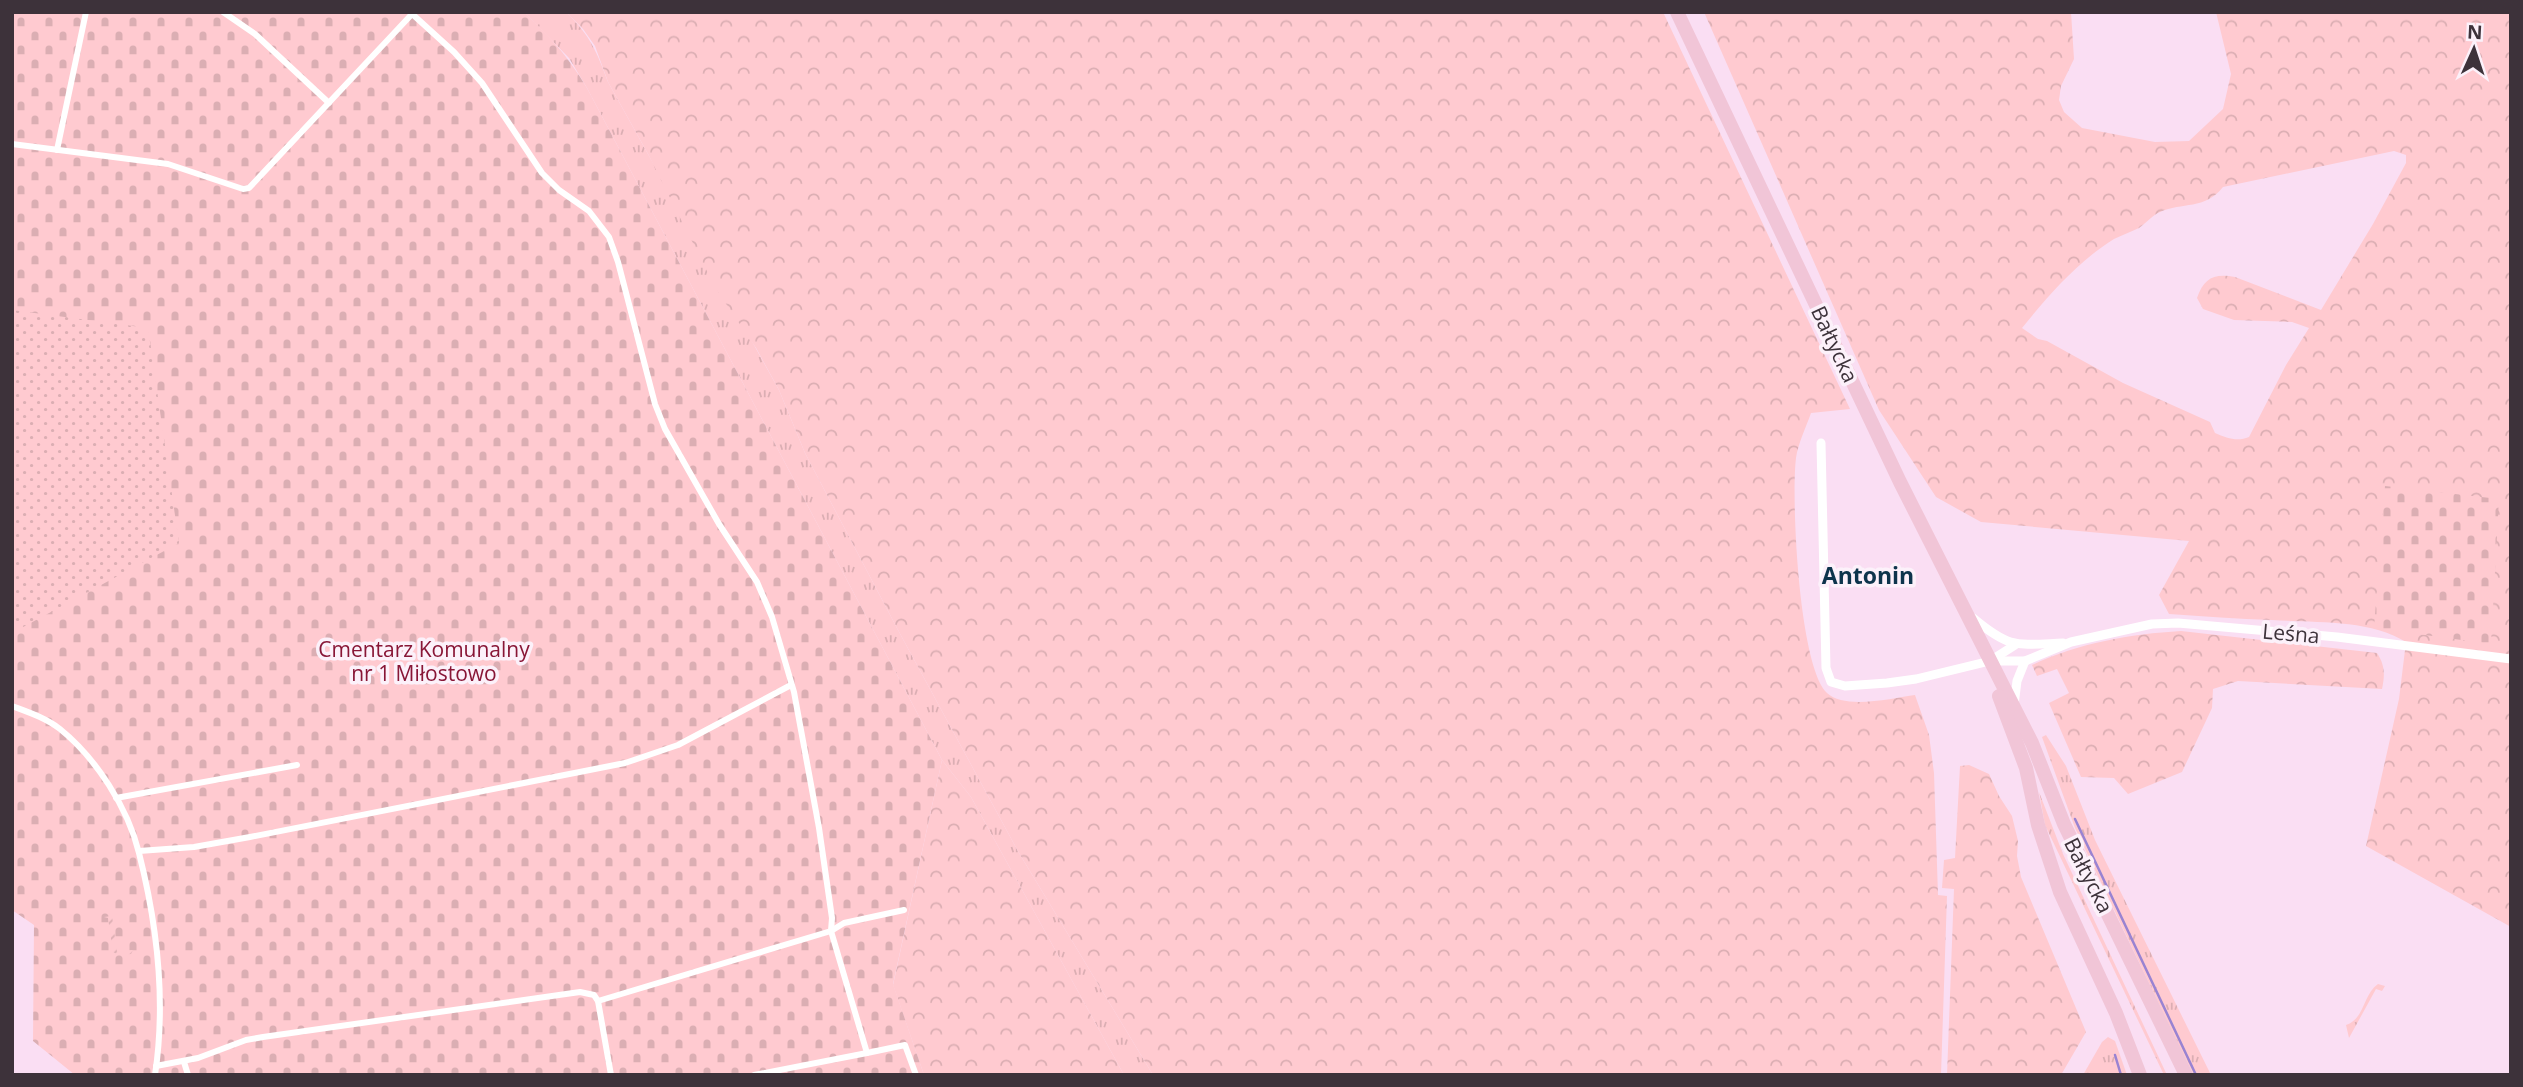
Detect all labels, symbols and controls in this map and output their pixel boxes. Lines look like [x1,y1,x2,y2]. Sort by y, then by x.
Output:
north arrow [2439,14,2509,84]
text: N [2466,19,2483,45]
street label: Bałtycka [1805,301,1865,387]
district label: Antonin [1822,559,1914,591]
street label: Leśna [2261,617,2321,649]
park label: Cmentarz Komunalny nr 1 Miłostowo [318,635,530,687]
street label: Bałtycka [2058,832,2120,918]

